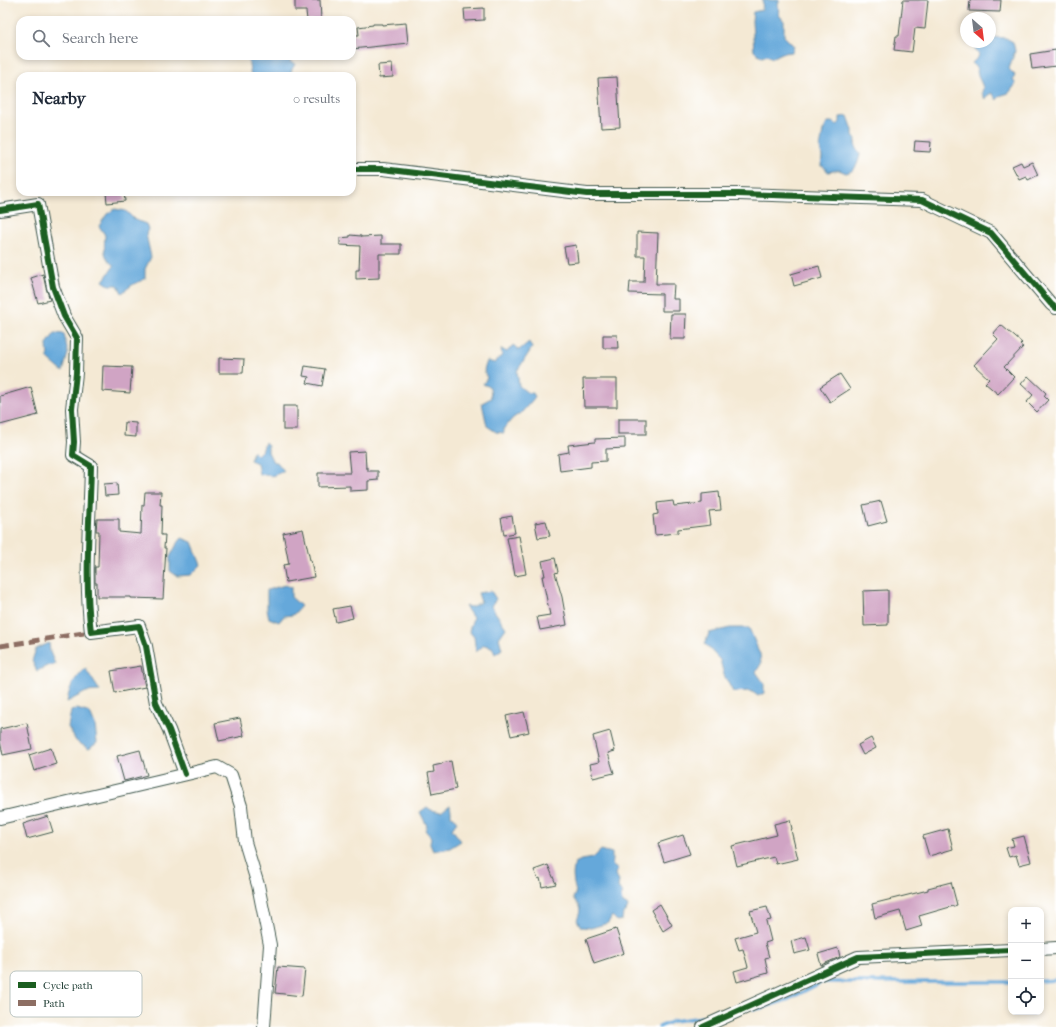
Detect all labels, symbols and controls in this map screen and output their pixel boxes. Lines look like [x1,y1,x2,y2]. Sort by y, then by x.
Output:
north arrow [960,12,996,48]
search box [16,16,356,60]
icon: search [30,27,52,49]
text: Search here [62,29,138,47]
text: Nearby [32,88,86,108]
text: 0 results [293,91,340,106]
map controls [1008,907,1044,1015]
button: + [1008,907,1044,943]
button: − [1008,943,1044,979]
legend [10,971,142,1017]
text: Cycle path [43,979,94,992]
button: locate [1008,979,1044,1015]
text: Path [43,997,66,1010]

